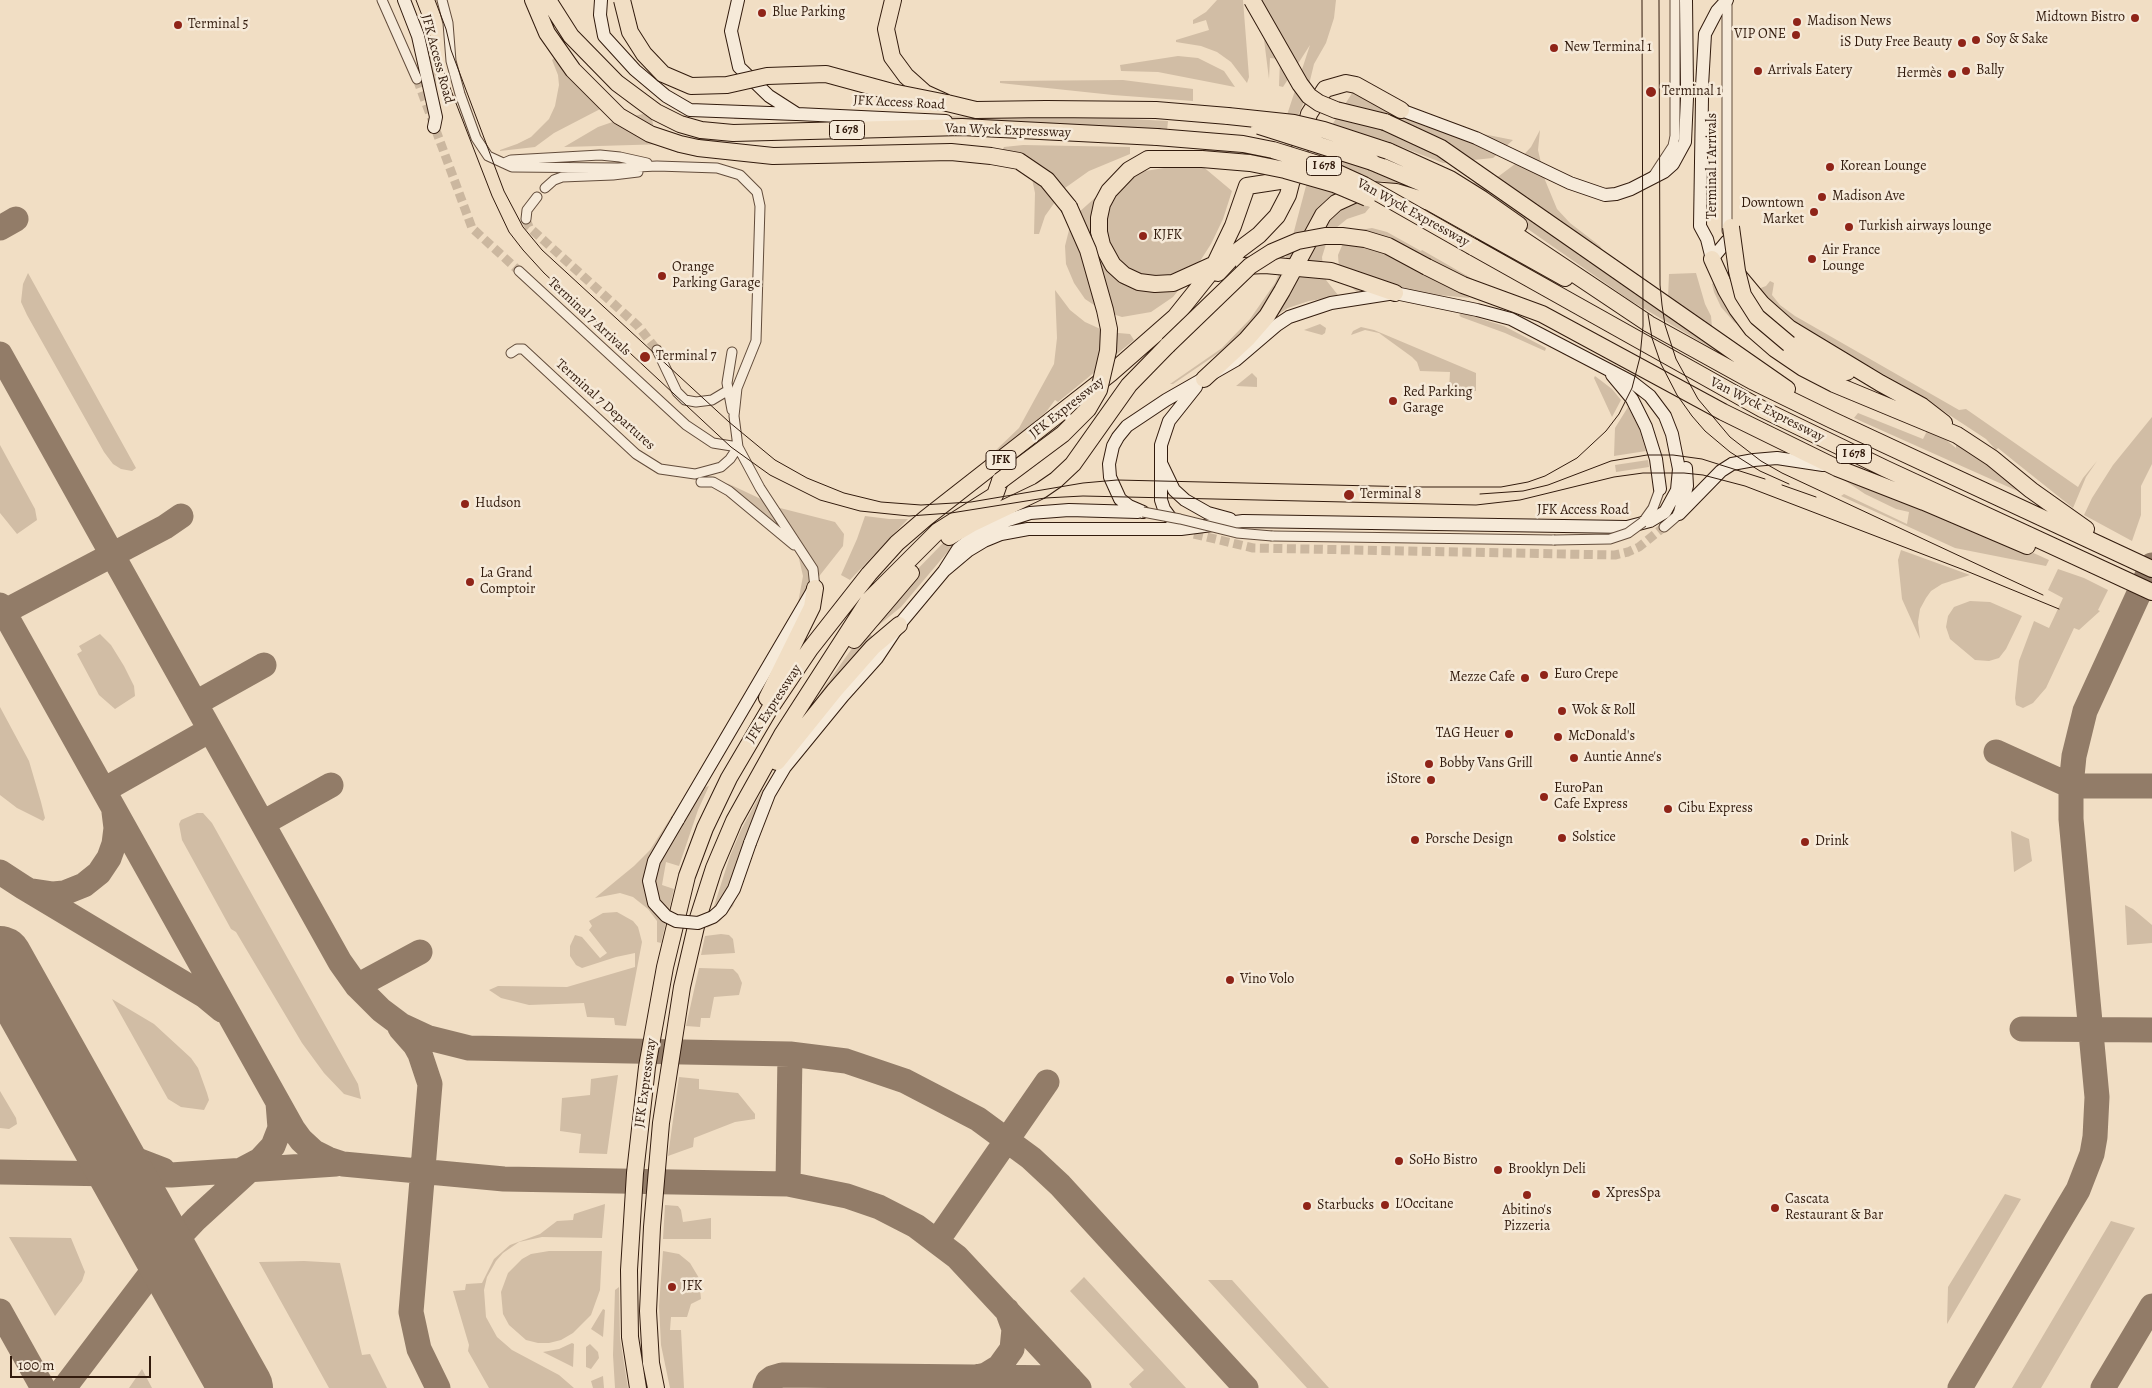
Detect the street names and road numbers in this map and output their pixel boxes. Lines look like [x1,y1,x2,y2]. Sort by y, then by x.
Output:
street label: JFK Access Road [417,12,457,106]
street label: JFK Access Road [853,92,945,114]
street label: Terminal 1 Arrivals [1705,113,1721,219]
road number: I 678 [830,120,864,140]
street label: Van Wyck Expressway [945,120,1071,142]
road number: I 678 [1306,157,1342,176]
street label: Van Wyck Expressway [1354,175,1472,251]
street label: Terminal 7 Arrivals [544,274,634,360]
street label: Terminal 7 Departures [552,356,658,454]
street label: JFK Expressway [1026,374,1108,442]
street label: Van Wyck Expressway [1707,374,1827,446]
road number: I 678 [1836,444,1872,464]
road number: JFK [986,450,1016,470]
street label: JFK Access Road [1537,503,1629,519]
street label: JFK Expressway [742,662,806,746]
street label: JFK Expressway [631,1037,661,1129]

